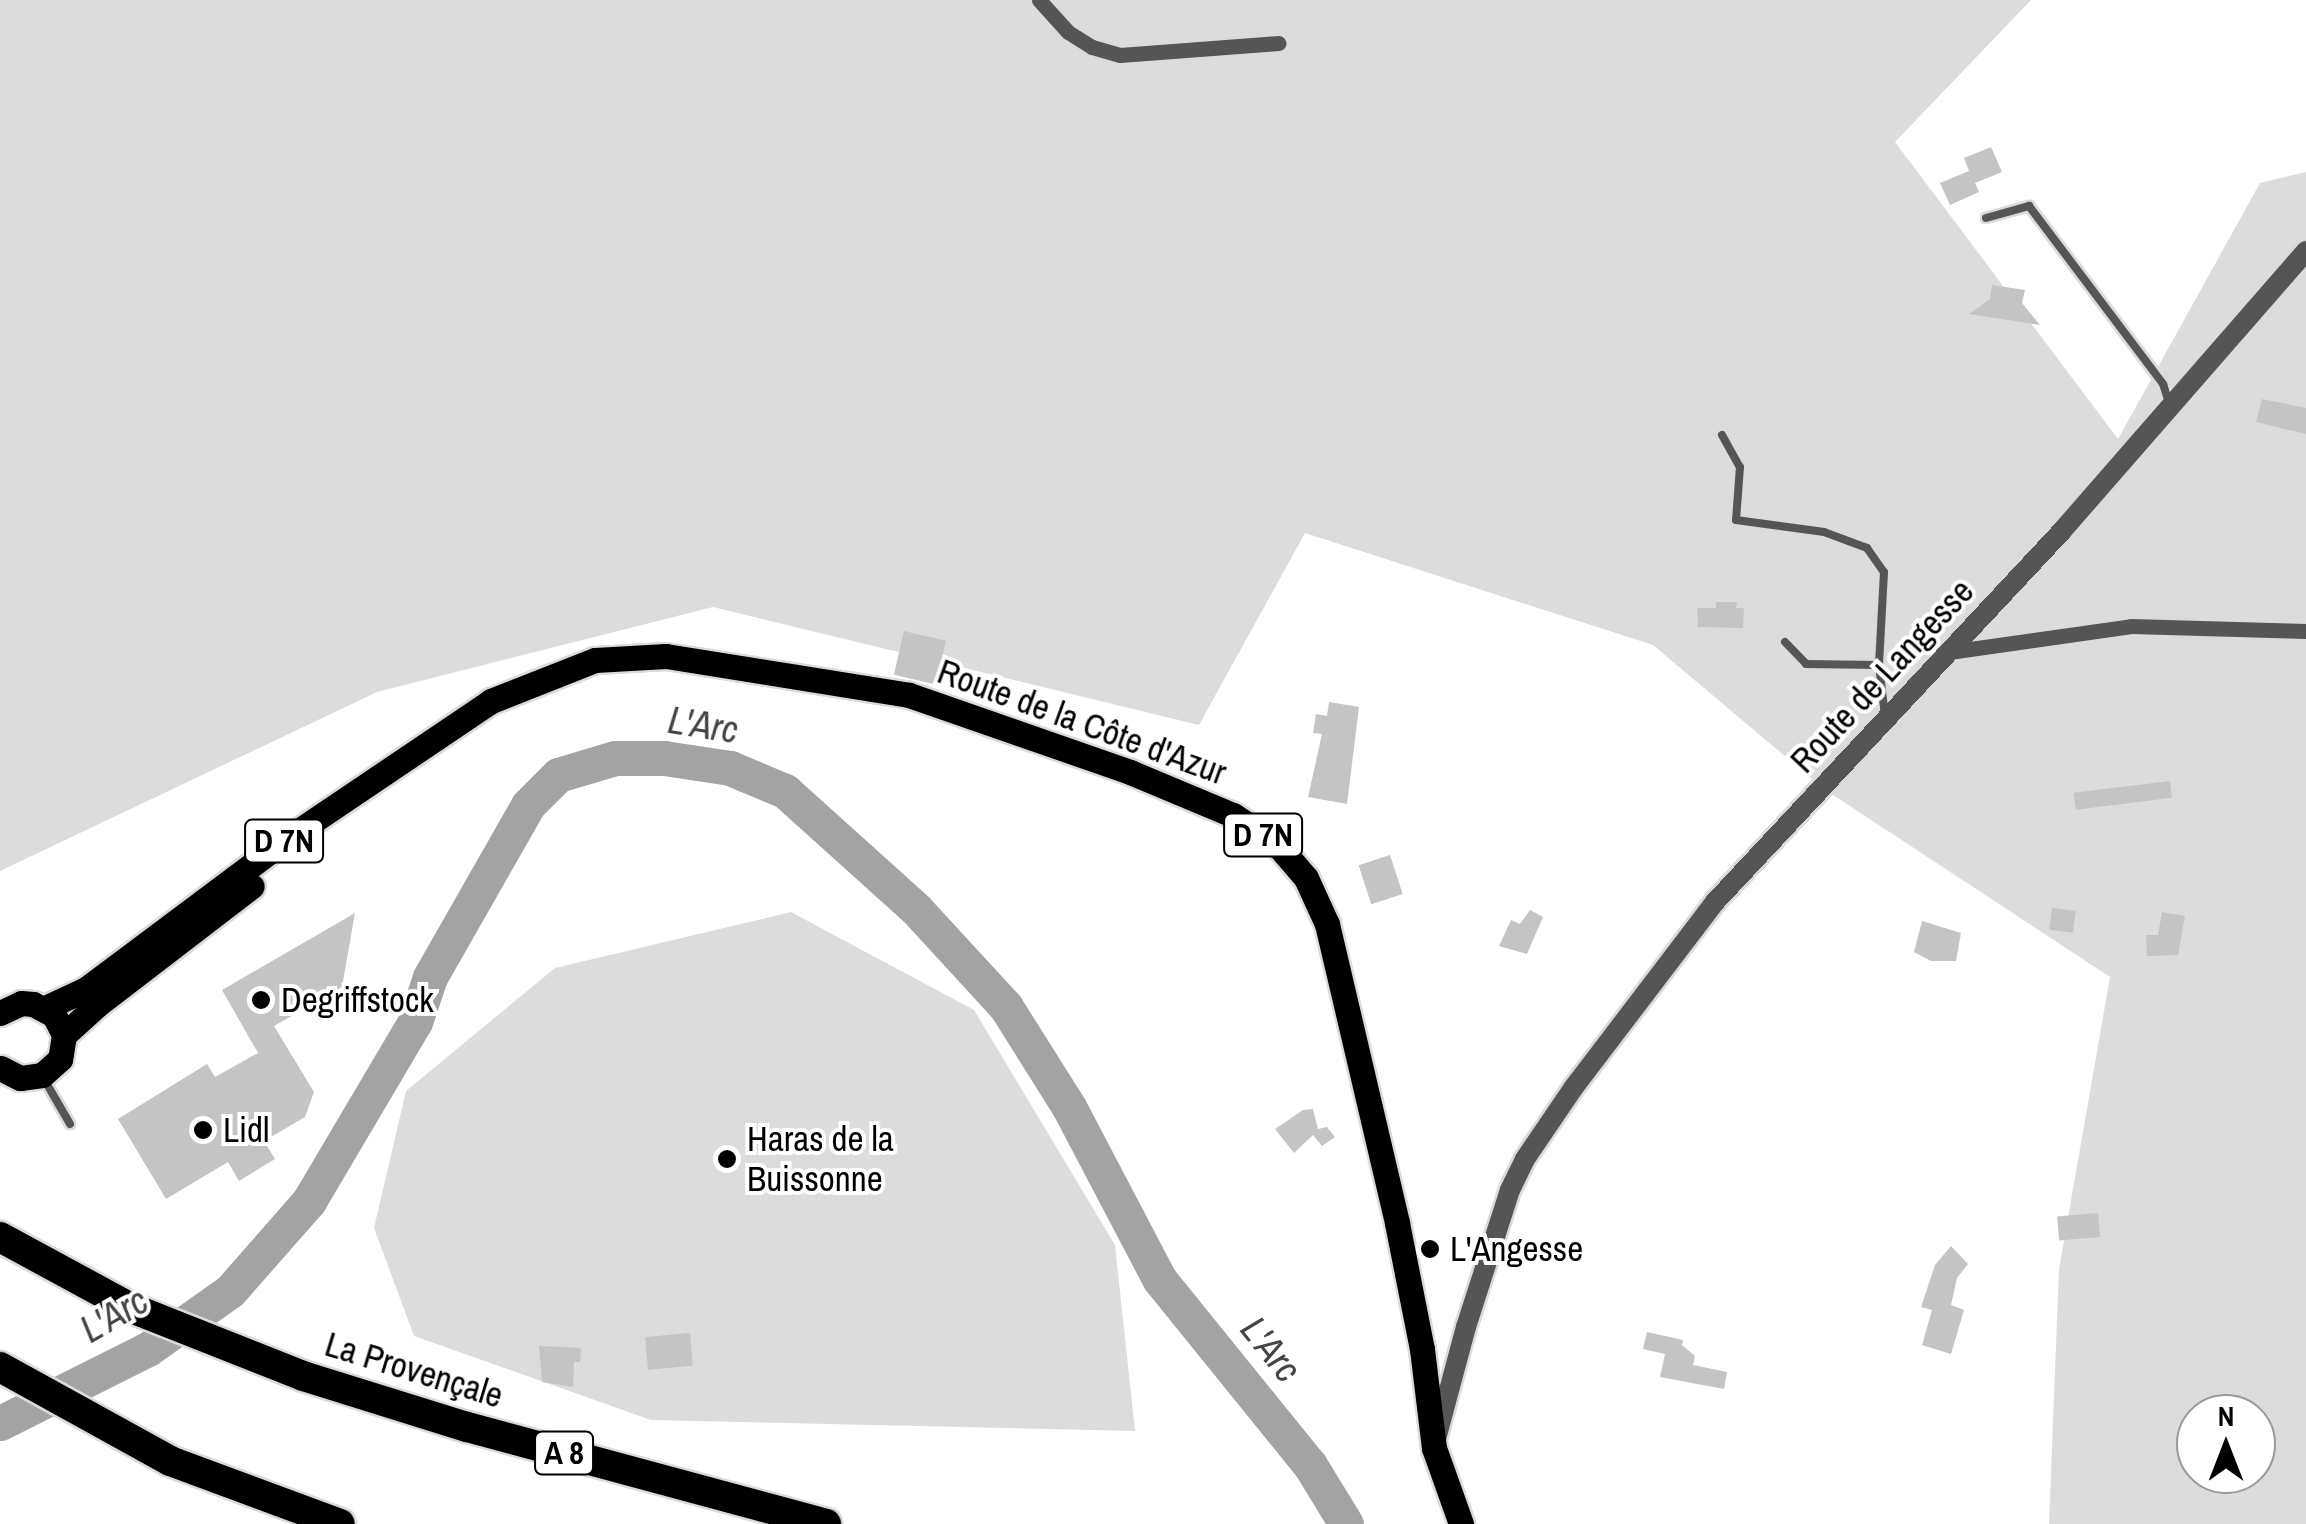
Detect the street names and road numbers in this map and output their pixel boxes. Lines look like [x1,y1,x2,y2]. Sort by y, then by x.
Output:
street label: Route de Langesse [1782,571,1982,781]
street label: Route de la Côte d'Azur [932,650,1232,794]
road number: D 7N [1223,808,1303,862]
road number: D 7N [244,814,324,868]
street label: La Provençale [320,1323,508,1417]
road number: A 8 [532,1426,596,1480]

